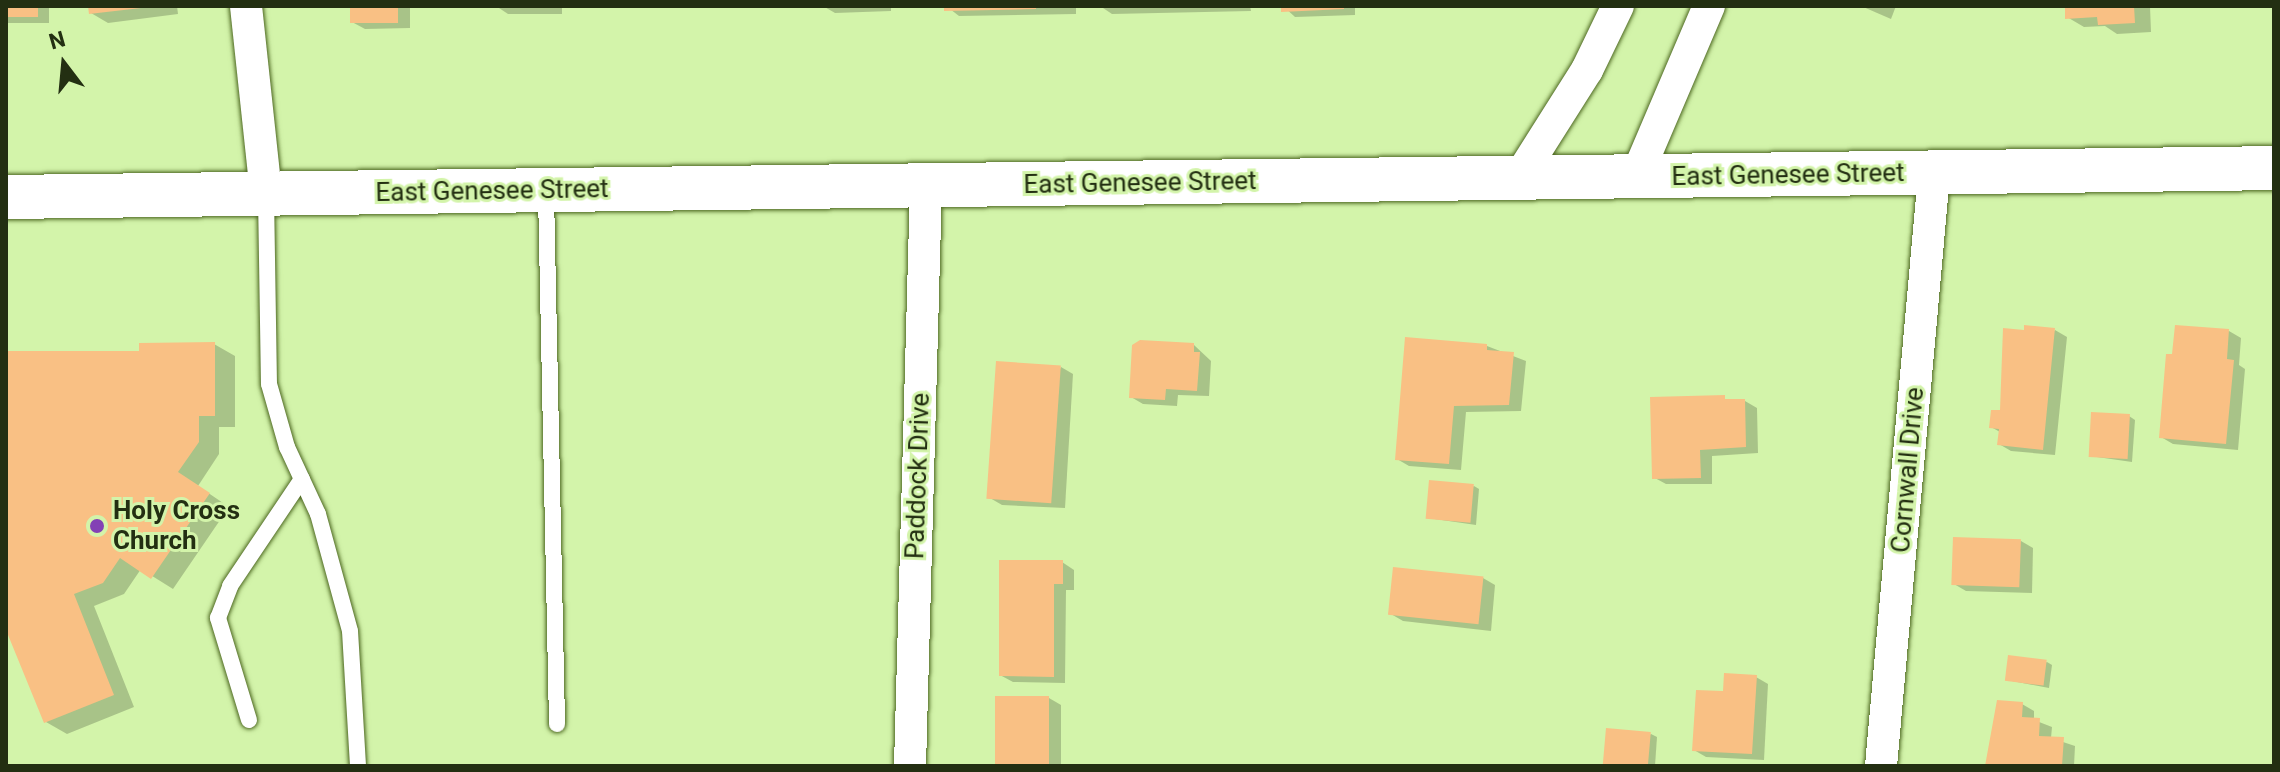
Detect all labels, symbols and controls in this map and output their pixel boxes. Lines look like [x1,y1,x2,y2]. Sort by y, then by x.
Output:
north arrow [24,24,104,104]
text: N [46,26,68,55]
street label: East Genesee Street [1671,157,1905,193]
street label: East Genesee Street [1023,165,1257,201]
street label: East Genesee Street [375,173,609,209]
street label: Cornwall Drive [1885,386,1931,554]
street label: Paddock Drive [900,392,936,560]
place label: Holy Cross Church [113,495,240,556]
marker: Holy Cross Church [88,517,106,535]

